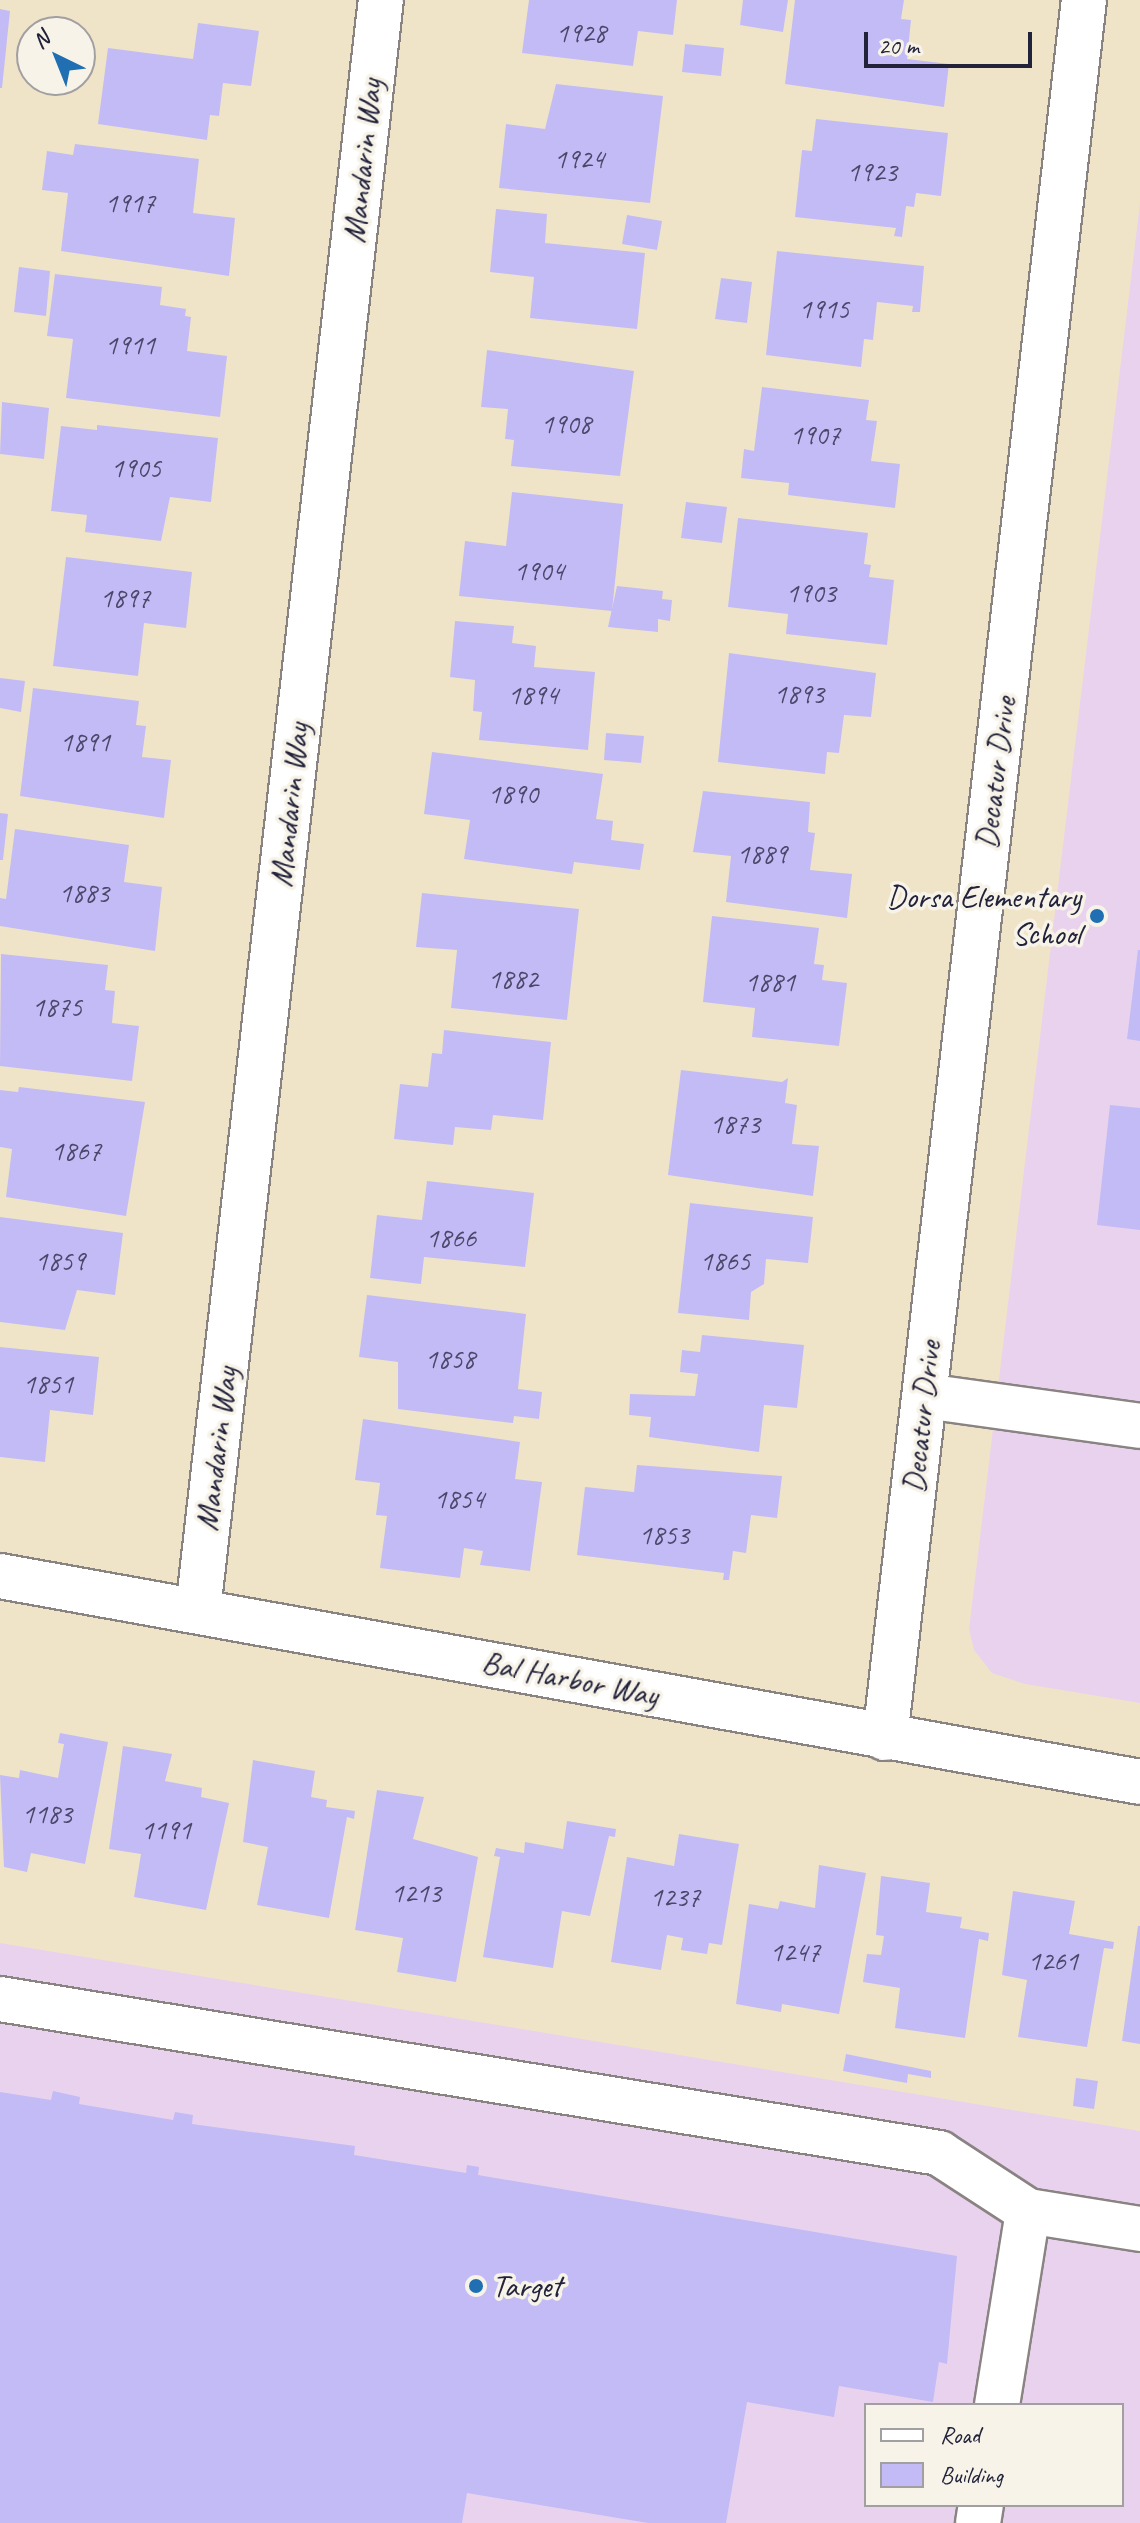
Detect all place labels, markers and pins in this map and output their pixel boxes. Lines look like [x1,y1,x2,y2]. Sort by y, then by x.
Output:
place label: Dorsa Elementary School [885,879,1081,954]
marker: Dorsa Elementary School [1088,907,1106,925]
place label: Target [492,2267,562,2305]
marker: Target [467,2277,485,2295]

